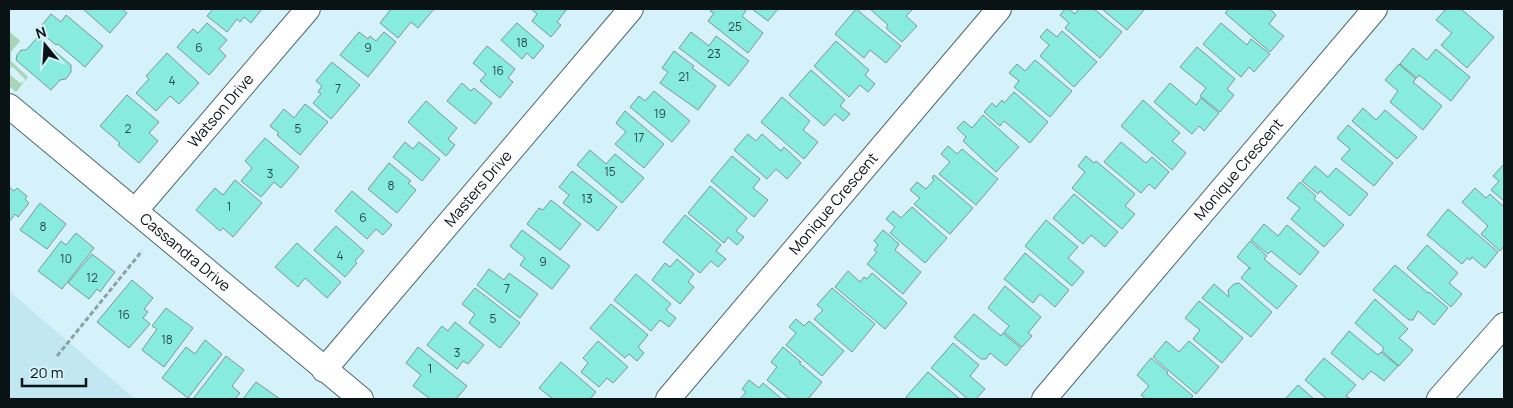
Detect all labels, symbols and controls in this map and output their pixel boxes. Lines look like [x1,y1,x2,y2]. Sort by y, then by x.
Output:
house number: 25 [728,18,742,35]
north arrow [20,20,70,70]
text: N [33,22,49,43]
house number: 18 [516,34,528,51]
house number: 6 [195,39,203,56]
house number: 9 [364,39,372,56]
house number: 23 [707,45,721,62]
house number: 16 [492,62,504,79]
house number: 21 [678,68,690,85]
street label: Watson Drive [183,69,258,152]
house number: 4 [168,72,176,89]
house number: 7 [335,80,341,97]
house number: 19 [654,105,666,122]
street label: Monique Crescent [1189,114,1288,225]
house number: 2 [125,120,132,137]
house number: 5 [295,120,302,137]
house number: 17 [634,129,644,146]
street label: Masters Drive [439,145,517,231]
street label: Monique Crescent [784,148,883,259]
house number: 15 [604,163,616,180]
house number: 3 [267,165,273,182]
house number: 8 [388,177,395,194]
house number: 13 [581,190,593,207]
house number: 1 [227,198,231,215]
street label: Cassandra Drive [135,208,235,296]
house number: 6 [359,209,367,226]
house number: 8 [40,218,47,235]
house number: 4 [336,247,344,264]
house number: 10 [60,250,72,267]
house number: 9 [539,253,547,270]
house number: 12 [86,269,98,286]
house number: 7 [504,280,510,297]
house number: 16 [118,306,130,323]
house number: 5 [490,310,497,327]
house number: 18 [161,331,173,348]
house number: 3 [454,344,460,361]
scale bar [22,356,86,388]
house number: 1 [428,360,432,377]
text: 20 m [30,362,63,383]

